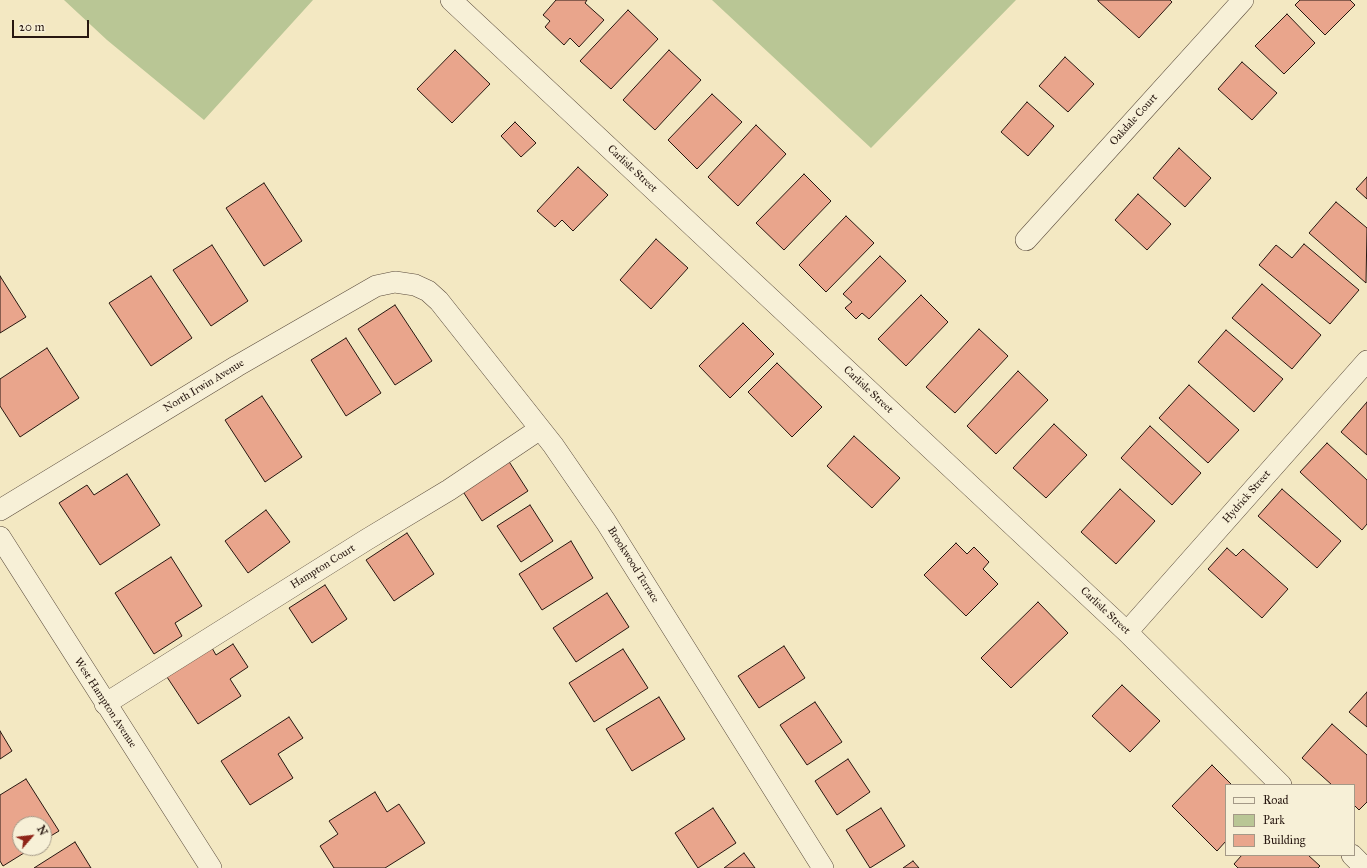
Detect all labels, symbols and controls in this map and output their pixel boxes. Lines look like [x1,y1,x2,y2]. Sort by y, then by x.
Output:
scale bar [14,12,91,38]
text: 20 m [19,20,45,34]
street label: Oakdale Court [1107,91,1161,149]
street label: Carlisle Street [604,143,660,195]
street label: North Irwin Avenue [161,357,247,415]
street label: Carlisle Street [840,364,896,416]
street label: Hydrick Street [1220,468,1274,526]
street label: Brookwood Terrace [604,525,662,605]
street label: Hampton Court [288,542,358,592]
street label: Carlisle Street [1077,585,1133,637]
street label: West Hampton Avenue [71,656,139,750]
legend [1225,784,1355,856]
text: Road [1263,793,1289,807]
text: Park [1263,813,1285,827]
north arrow [12,816,52,856]
text: N [34,823,50,838]
text: Building [1263,833,1305,847]

